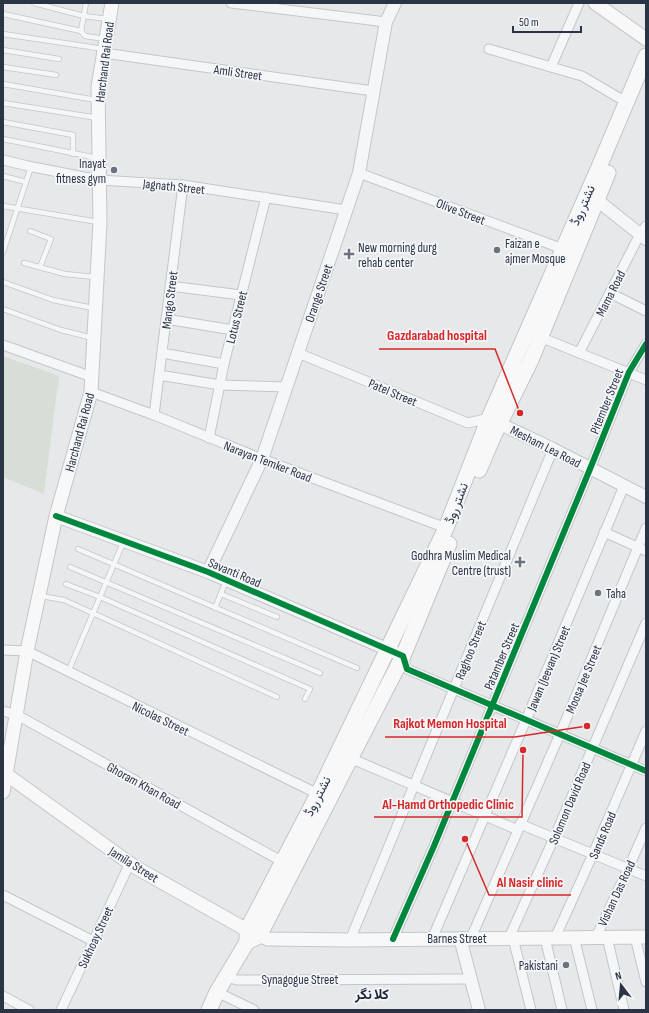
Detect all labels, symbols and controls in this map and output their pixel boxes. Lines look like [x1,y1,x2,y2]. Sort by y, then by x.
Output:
scale bar [513,8,581,34]
text: 50 m [519,15,539,30]
street label: Harchand Rai Road [92,21,118,103]
street label: Amli Street [212,62,263,84]
place label: Inayat fitness gym [56,156,106,187]
marker: Inayat fitness gym [109,165,119,175]
street label: Jagnath Street [141,176,206,198]
street label: نشتر روڈ [567,182,599,228]
street label: Olive Street [434,195,487,229]
place label: Faizan e ajmer Mosque [505,236,566,267]
place label: New morning durg rehab center [358,240,437,271]
marker: Faizan e ajmer Mosque [492,245,502,255]
marker: New morning durg rehab center [343,248,355,260]
street label: Orange Street [302,262,336,324]
street label: Mama Road [592,268,629,319]
street label: Mango Street [158,270,181,330]
street label: Lotus Street [223,289,251,345]
callout: Gazdarabad hospital [379,323,495,349]
text: Gazdarabad hospital [387,327,487,344]
street label: Pitember Street [587,366,627,436]
street label: Patel Street [366,376,419,410]
street label: Harchand Rai Road [62,391,98,473]
street label: Mesham Lea Road [508,422,584,472]
street label: Narayan Temker Road [221,438,314,486]
street label: نشتر روڈ [442,480,472,526]
place label: Godhra Muslim Medical Centre (trust) [411,548,511,579]
street label: Savanti Road [206,555,264,591]
marker: Godhra Muslim Medical Centre (trust) [514,556,526,568]
place label: Taha [606,586,626,602]
marker: Taha [593,588,603,598]
street label: Raghoo Street [452,619,490,682]
street label: Patamber Street [481,620,523,692]
street label: Jawan (Jeevan) Street [523,623,574,714]
street label: Moosa Jee Street [562,643,606,716]
street label: Nicolas Street [130,698,192,740]
callout: Rajkot Memon Hospital [385,711,515,737]
text: Rajkot Memon Hospital [393,715,507,732]
street label: Ghoram Khan Road [104,759,183,813]
street label: Solomon David Road [545,760,594,847]
street label: نشتر روڈ [301,774,335,819]
callout: Al-Hamd Orthopedic Clinic [374,791,522,817]
text: Al-Hamd Orthopedic Clinic [381,796,514,813]
street label: Sands Road [586,809,620,862]
street label: Jamila Street [105,843,161,886]
street label: Vishan Das Road [595,858,639,929]
callout: Al Nasir clinic [489,869,571,895]
text: Al Nasir clinic [496,874,563,891]
street label: Sukhoay Street [75,904,117,971]
street label: Barnes Street [427,931,487,947]
place label: Pakistani [519,958,558,974]
marker: Pakistani [561,960,571,970]
north arrow [601,965,641,1005]
text: N [614,969,623,983]
street label: Synagogue Street [262,972,339,988]
district label: کلا نگر [354,986,389,1003]

